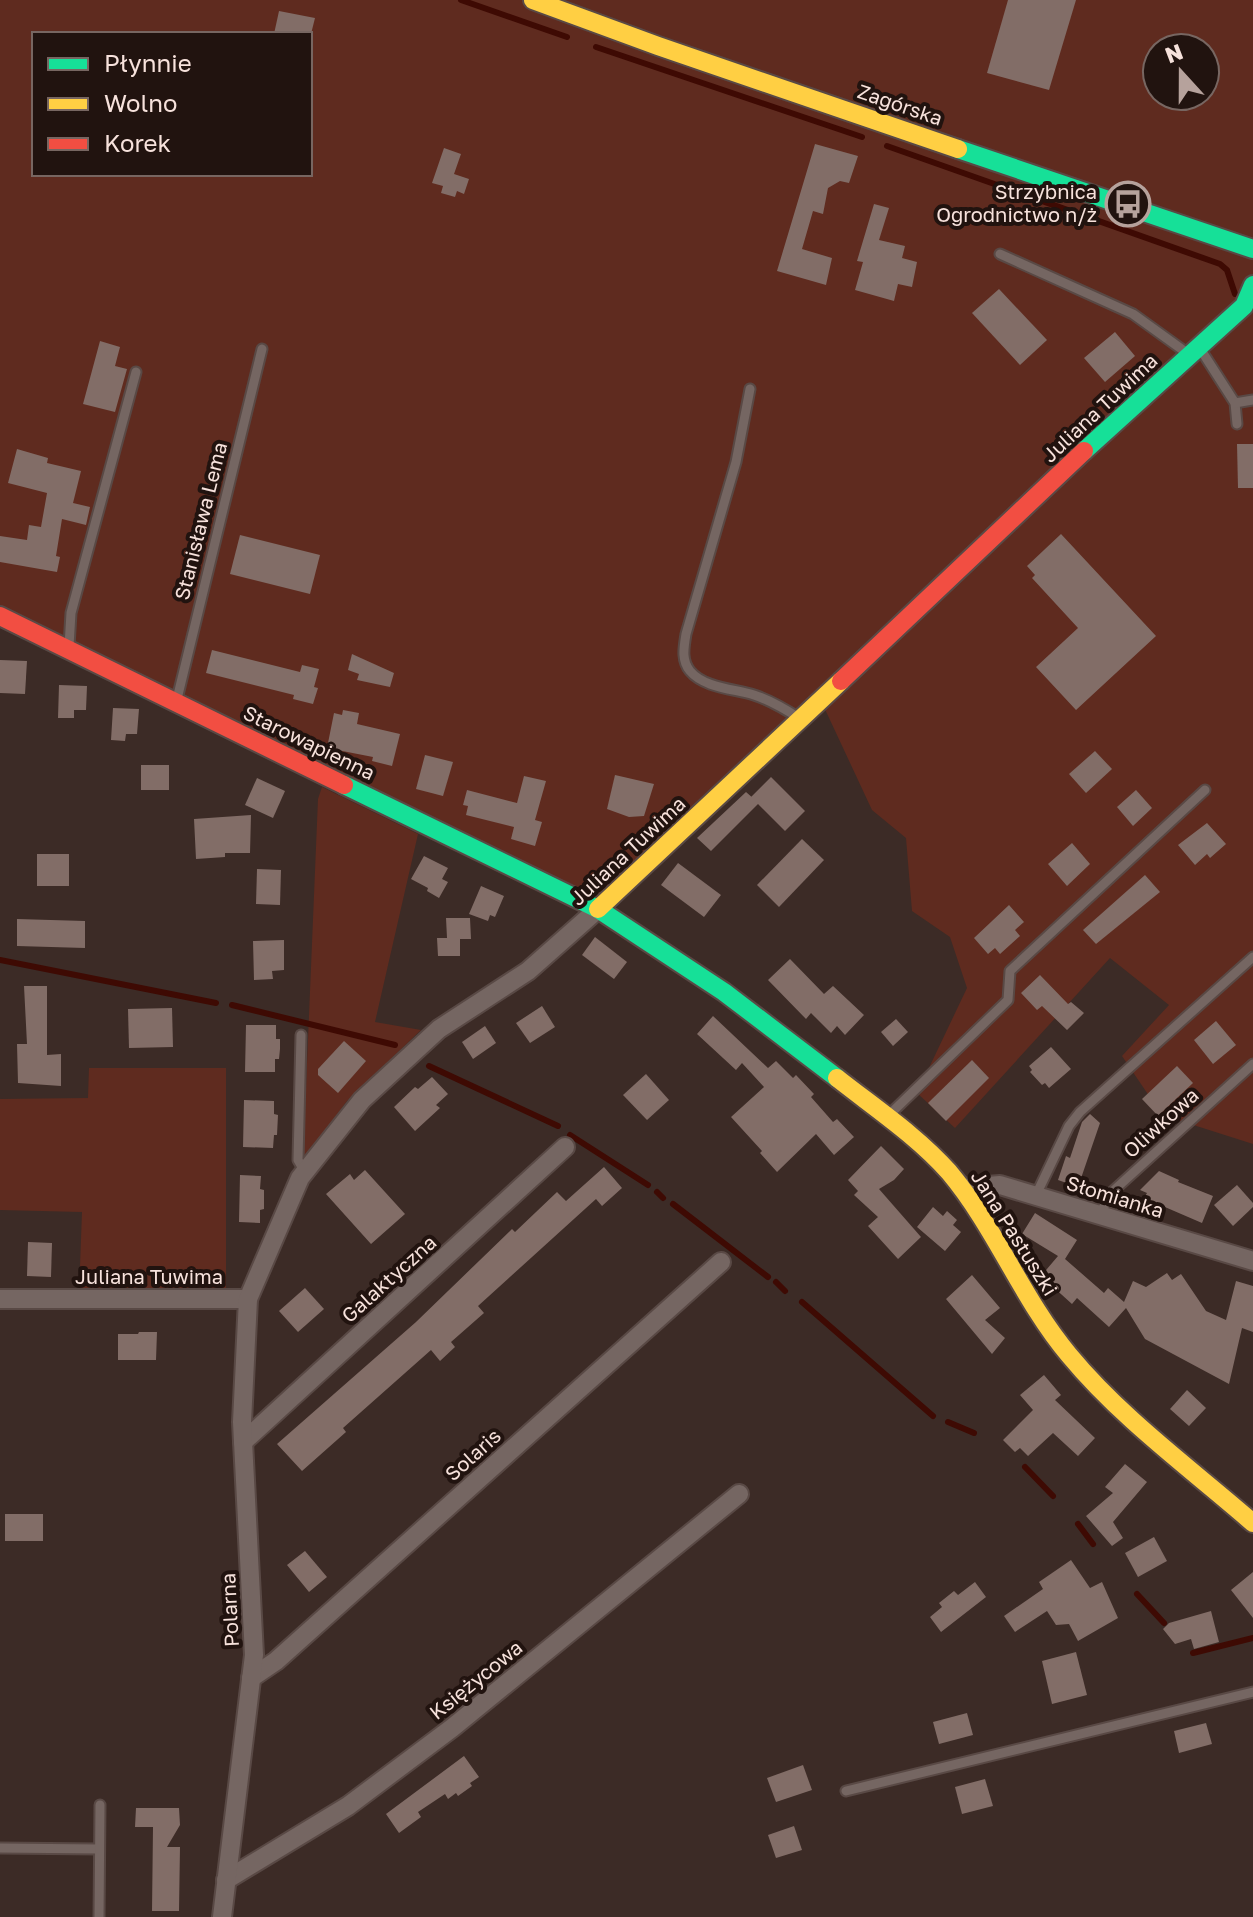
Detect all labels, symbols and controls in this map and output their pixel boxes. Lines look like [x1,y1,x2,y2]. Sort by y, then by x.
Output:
legend [32,32,312,176]
north arrow [1141,32,1221,112]
text: N [1161,37,1186,68]
text: Płynnie [104,48,192,77]
street label: Zagórska [855,78,946,130]
text: Wolno [104,88,177,117]
text: Korek [104,128,171,157]
place label: Strzybnica Ogrodnictwo n/ż [936,179,1097,226]
bus stop icon: Strzybnica Ogrodnictwo n/ż [1104,180,1152,228]
street label: Juliana Tuwima [1037,348,1162,467]
street label: Stanisława Lema [169,439,231,602]
street label: Starowapienna [240,700,379,784]
street label: Juliana Tuwima [565,791,690,910]
street label: Oliwkowa [1118,1082,1203,1162]
street label: Jana Pastuszki [967,1165,1063,1300]
street label: Słomianka [1064,1170,1167,1222]
street label: Galaktyczna [336,1230,440,1327]
street label: Juliana Tuwima [75,1264,223,1288]
street label: Solaris [440,1423,505,1485]
street label: Polarna [215,1572,243,1648]
street label: Księżycowa [424,1635,527,1724]

